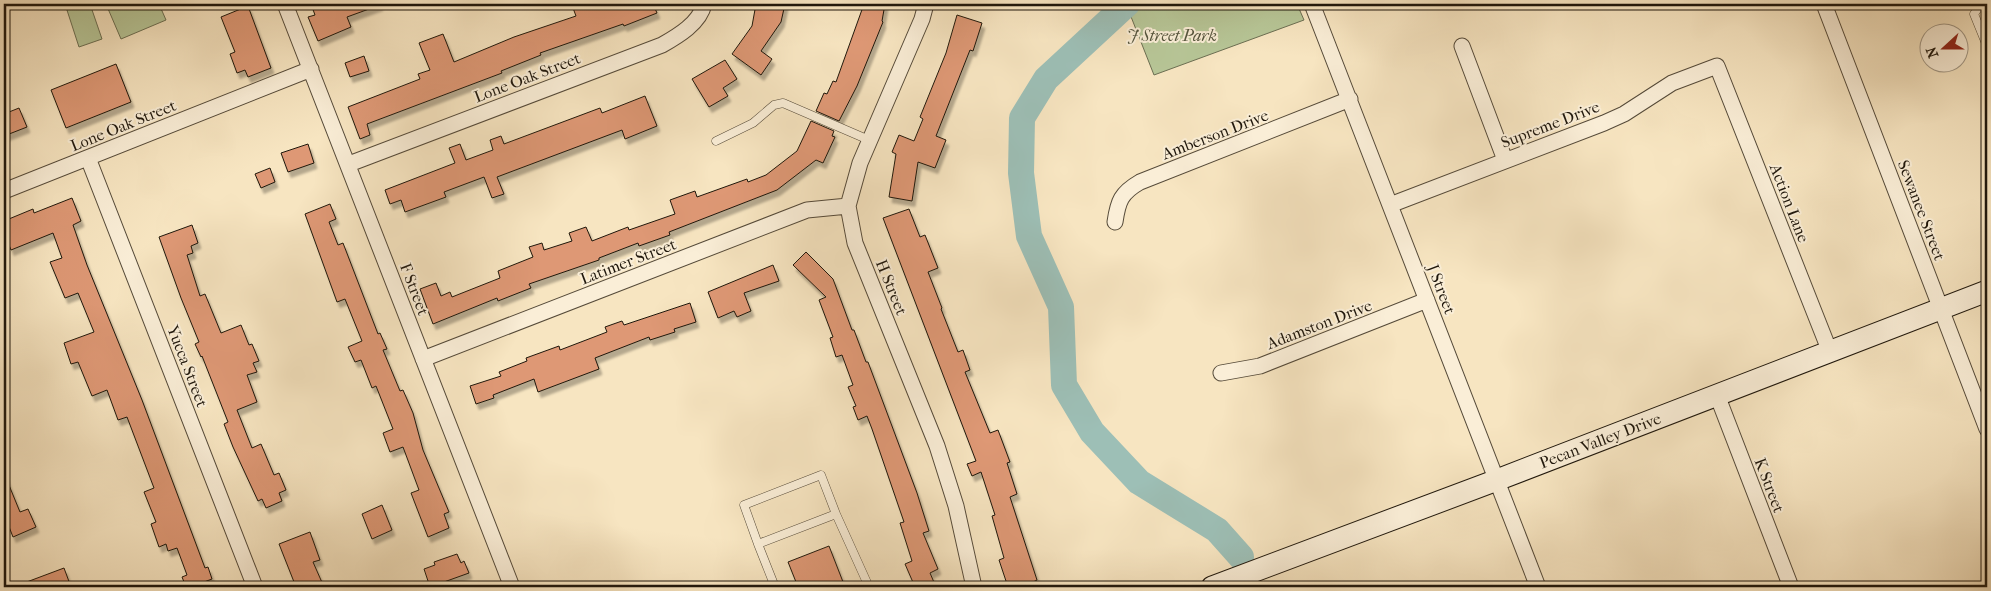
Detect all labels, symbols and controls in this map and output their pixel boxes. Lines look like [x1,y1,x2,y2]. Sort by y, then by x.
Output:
north arrow [1918,22,1968,72]
park label: J Street Park [1127,26,1217,45]
text: N [1922,44,1942,60]
street label: Lone Oak Street [471,48,583,106]
street label: Lone Oak Street [68,96,179,155]
street label: Supreme Drive [1498,97,1602,152]
street label: Amberson Drive [1158,105,1271,164]
street label: Sewanee Street [1894,157,1949,263]
street label: Action Lane [1765,160,1813,245]
street label: Latimer Street [578,234,679,288]
street label: H Street [872,257,911,318]
street label: F Street [396,260,433,318]
street label: J Street [1423,260,1460,317]
street label: Adamston Drive [1263,296,1375,354]
street label: Yucca Street [163,322,212,410]
street label: Pecan Valley Drive [1537,409,1664,472]
street label: K Street [1750,455,1789,516]

